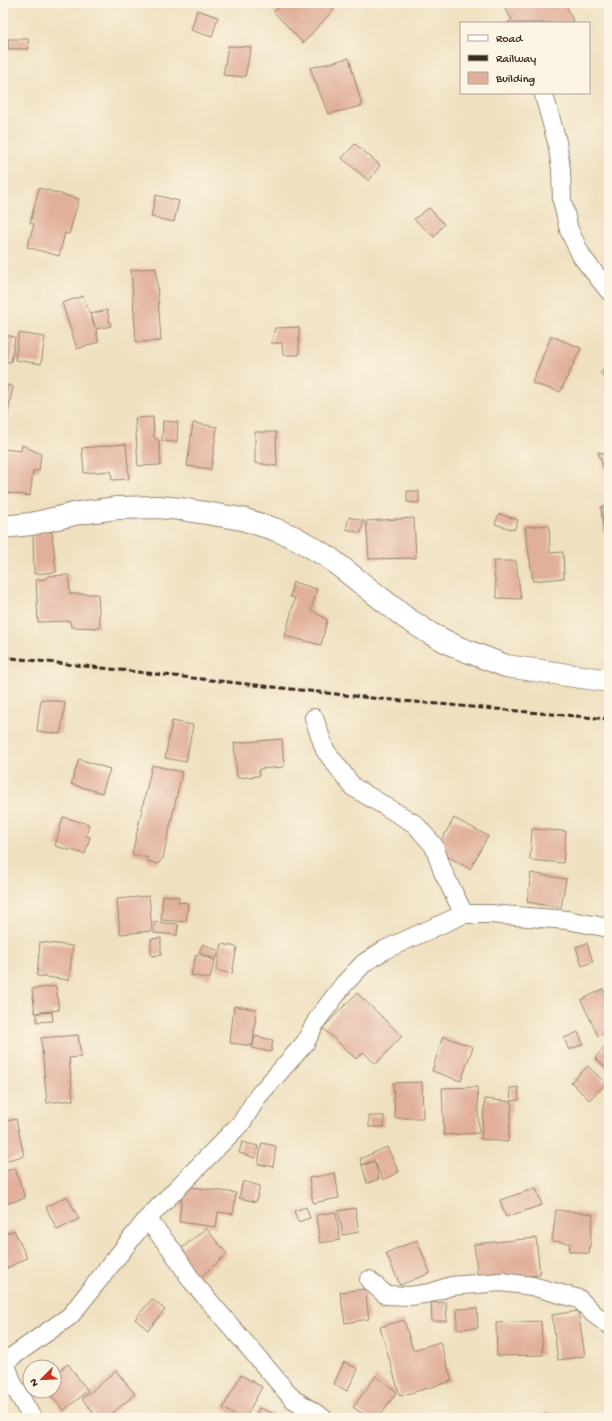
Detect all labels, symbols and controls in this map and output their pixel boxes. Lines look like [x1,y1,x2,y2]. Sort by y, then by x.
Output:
legend [460,22,590,94]
text: Road [496,33,523,47]
text: Railway [496,53,536,67]
text: Building [495,73,535,87]
north arrow [22,1359,62,1399]
text: N [28,1377,42,1388]

